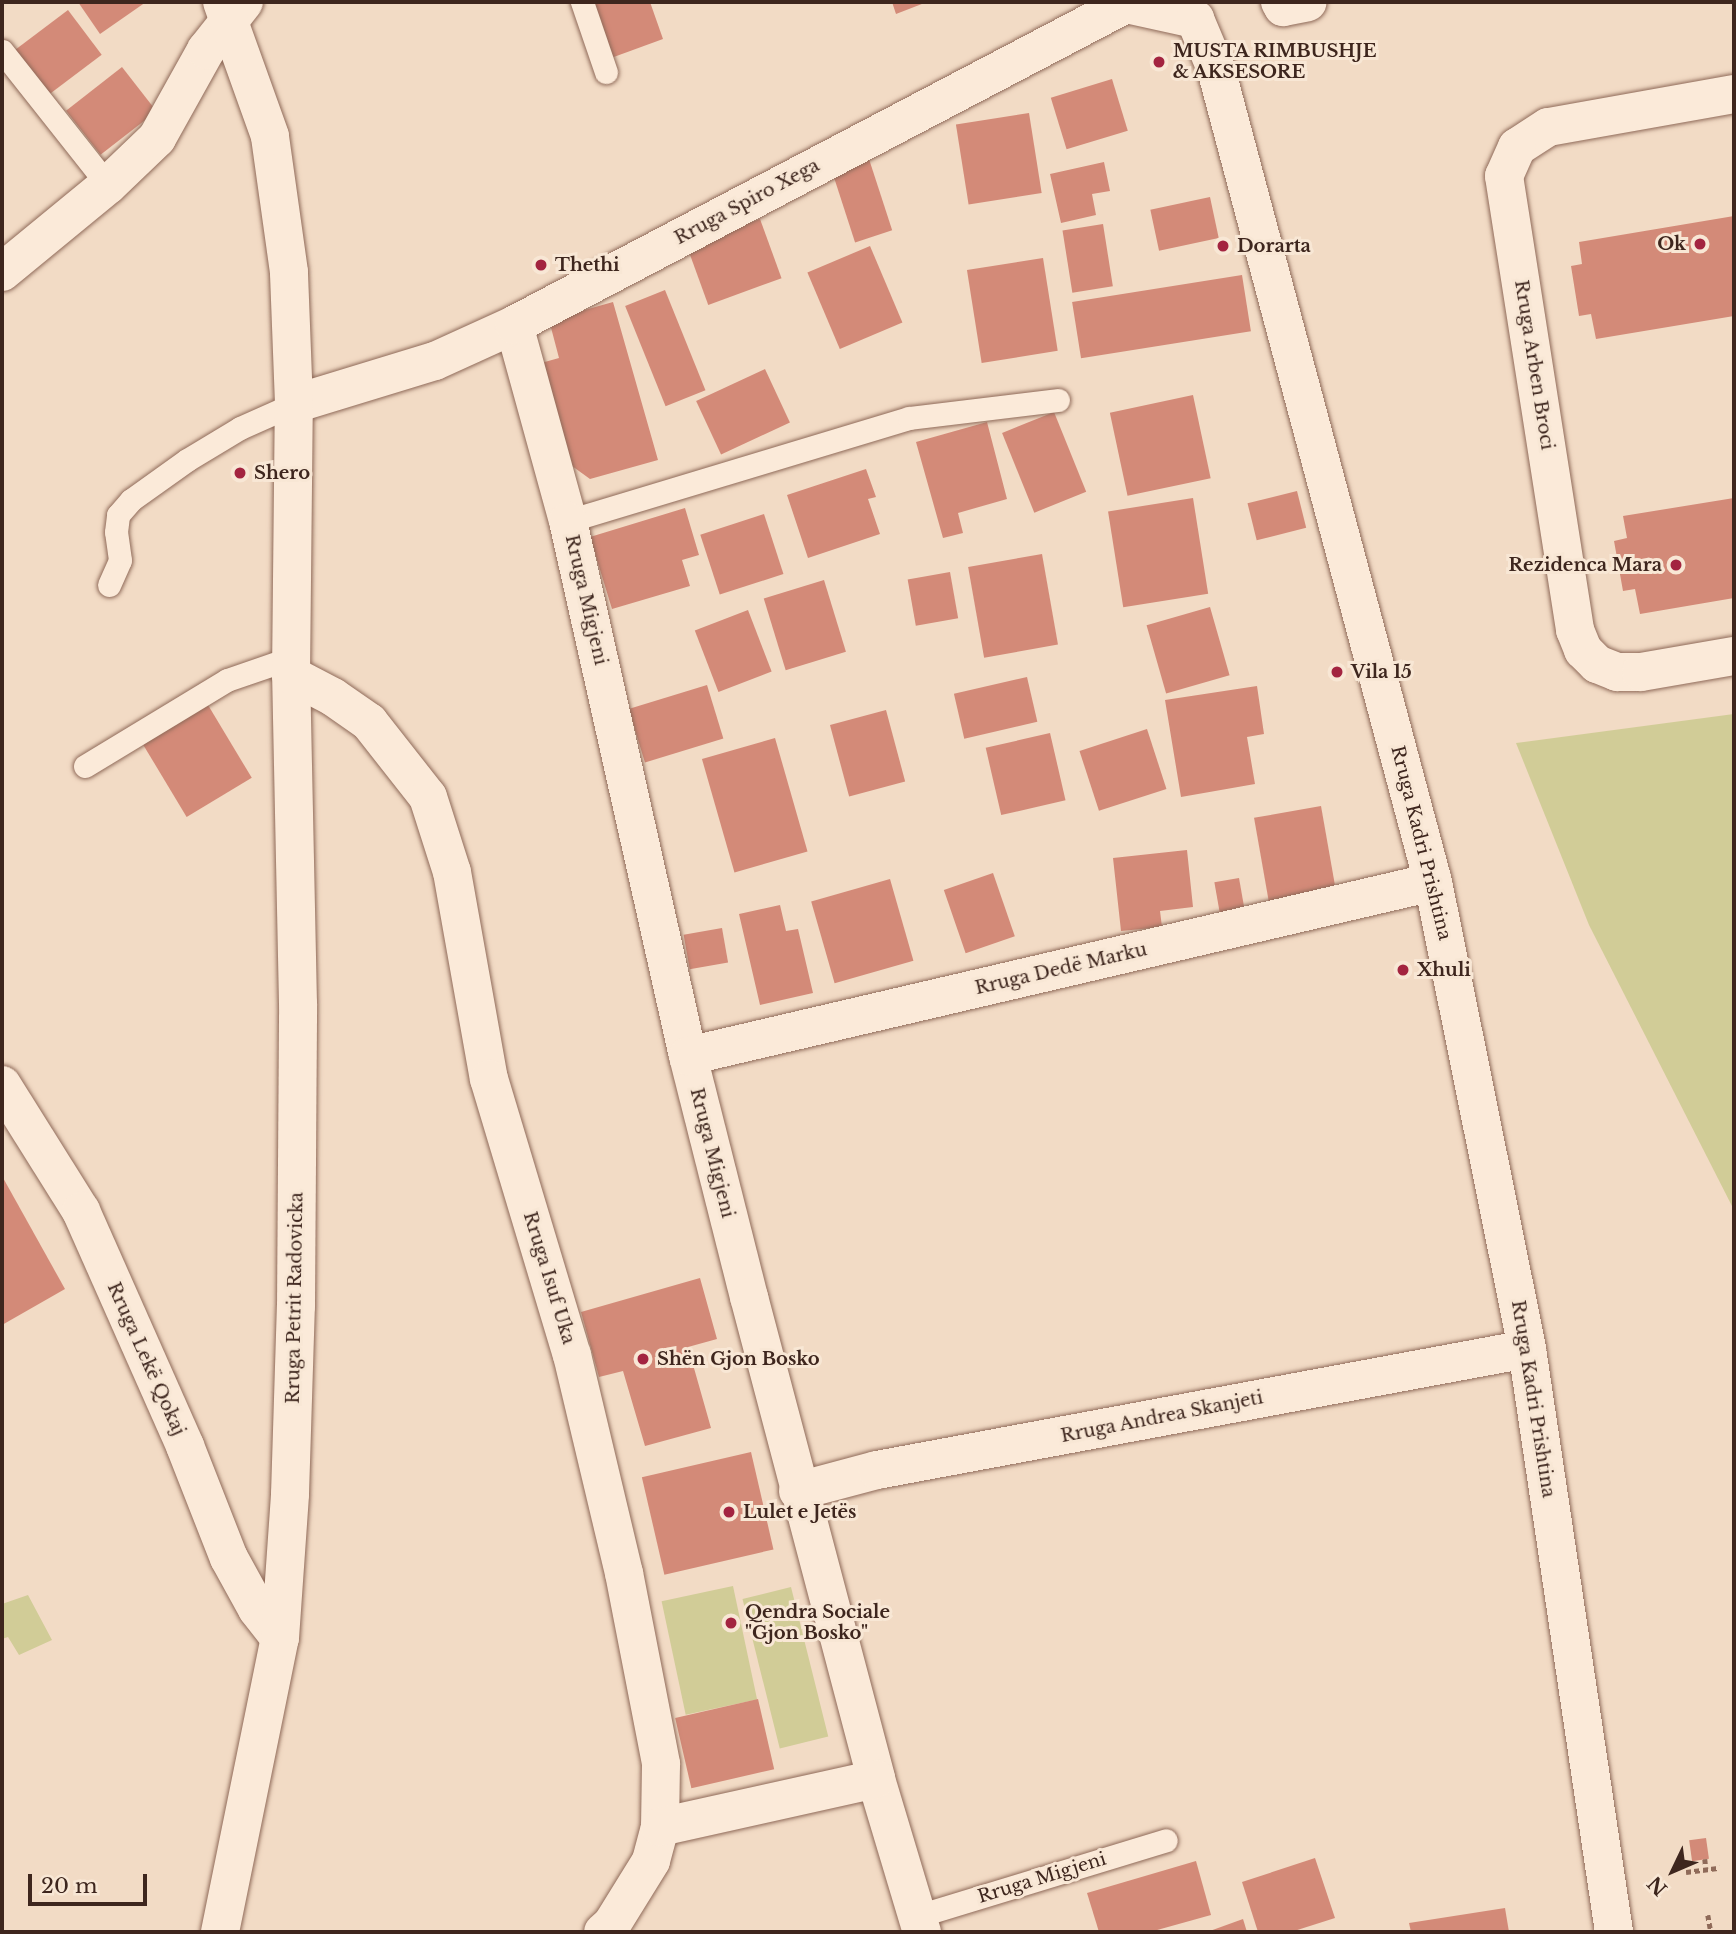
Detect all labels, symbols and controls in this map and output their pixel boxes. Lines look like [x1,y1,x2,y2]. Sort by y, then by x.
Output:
place label: MUSTA RIMBUSHJE & AKSESORE [1173,41,1377,84]
marker: MUSTA RIMBUSHJE & AKSESORE [1151,54,1167,70]
street label: Rruga Spiro Xega [671,155,823,249]
place label: Ok [1657,233,1686,255]
place label: Dorarta [1237,235,1311,257]
marker: Ok [1692,236,1708,252]
marker: Dorarta [1215,238,1231,254]
place label: Thethi [555,254,619,276]
marker: Thethi [533,257,549,273]
street label: Rruga Arben Broci [1510,278,1558,452]
place label: Shero [254,462,310,484]
marker: Shero [232,465,248,481]
street label: Rruga Migjeni [560,533,612,667]
place label: Rezidenca Mara [1509,554,1662,576]
marker: Rezidenca Mara [1668,557,1684,573]
place label: Vila 15 [1351,661,1412,683]
marker: Vila 15 [1329,664,1345,680]
street label: Rruga Kadri Prishtina [1386,743,1456,943]
street label: Rruga Dedë Marku [973,939,1149,999]
place label: Xhuli [1417,959,1471,981]
marker: Xhuli [1395,962,1411,978]
street label: Rruga Migjeni [685,1086,739,1220]
street label: Rruga Petrit Radovicka [282,1192,308,1404]
street label: Rruga Isuf Uka [519,1209,579,1347]
street label: Rruga Lekë Qokaj [102,1279,190,1439]
street label: Rruga Kadri Prishtina [1507,1299,1559,1499]
place label: Shën Gjon Bosko [657,1348,820,1370]
marker: Shën Gjon Bosko [635,1351,651,1367]
street label: Rruga Andrea Skanjeti [1058,1387,1266,1447]
place label: Lulet e Jetës [743,1501,856,1523]
marker: Lulet e Jetës [721,1504,737,1520]
place label: Qendra Sociale "Gjon Bosko" [745,1602,890,1644]
marker: Qendra Sociale "Gjon Bosko" [723,1615,739,1631]
north arrow [1638,1836,1708,1906]
street label: Rruga Migjeni [975,1848,1109,1908]
scale bar [32,1860,150,1904]
text: N [1643,1872,1672,1900]
text: 20 m [41,1873,98,1899]

